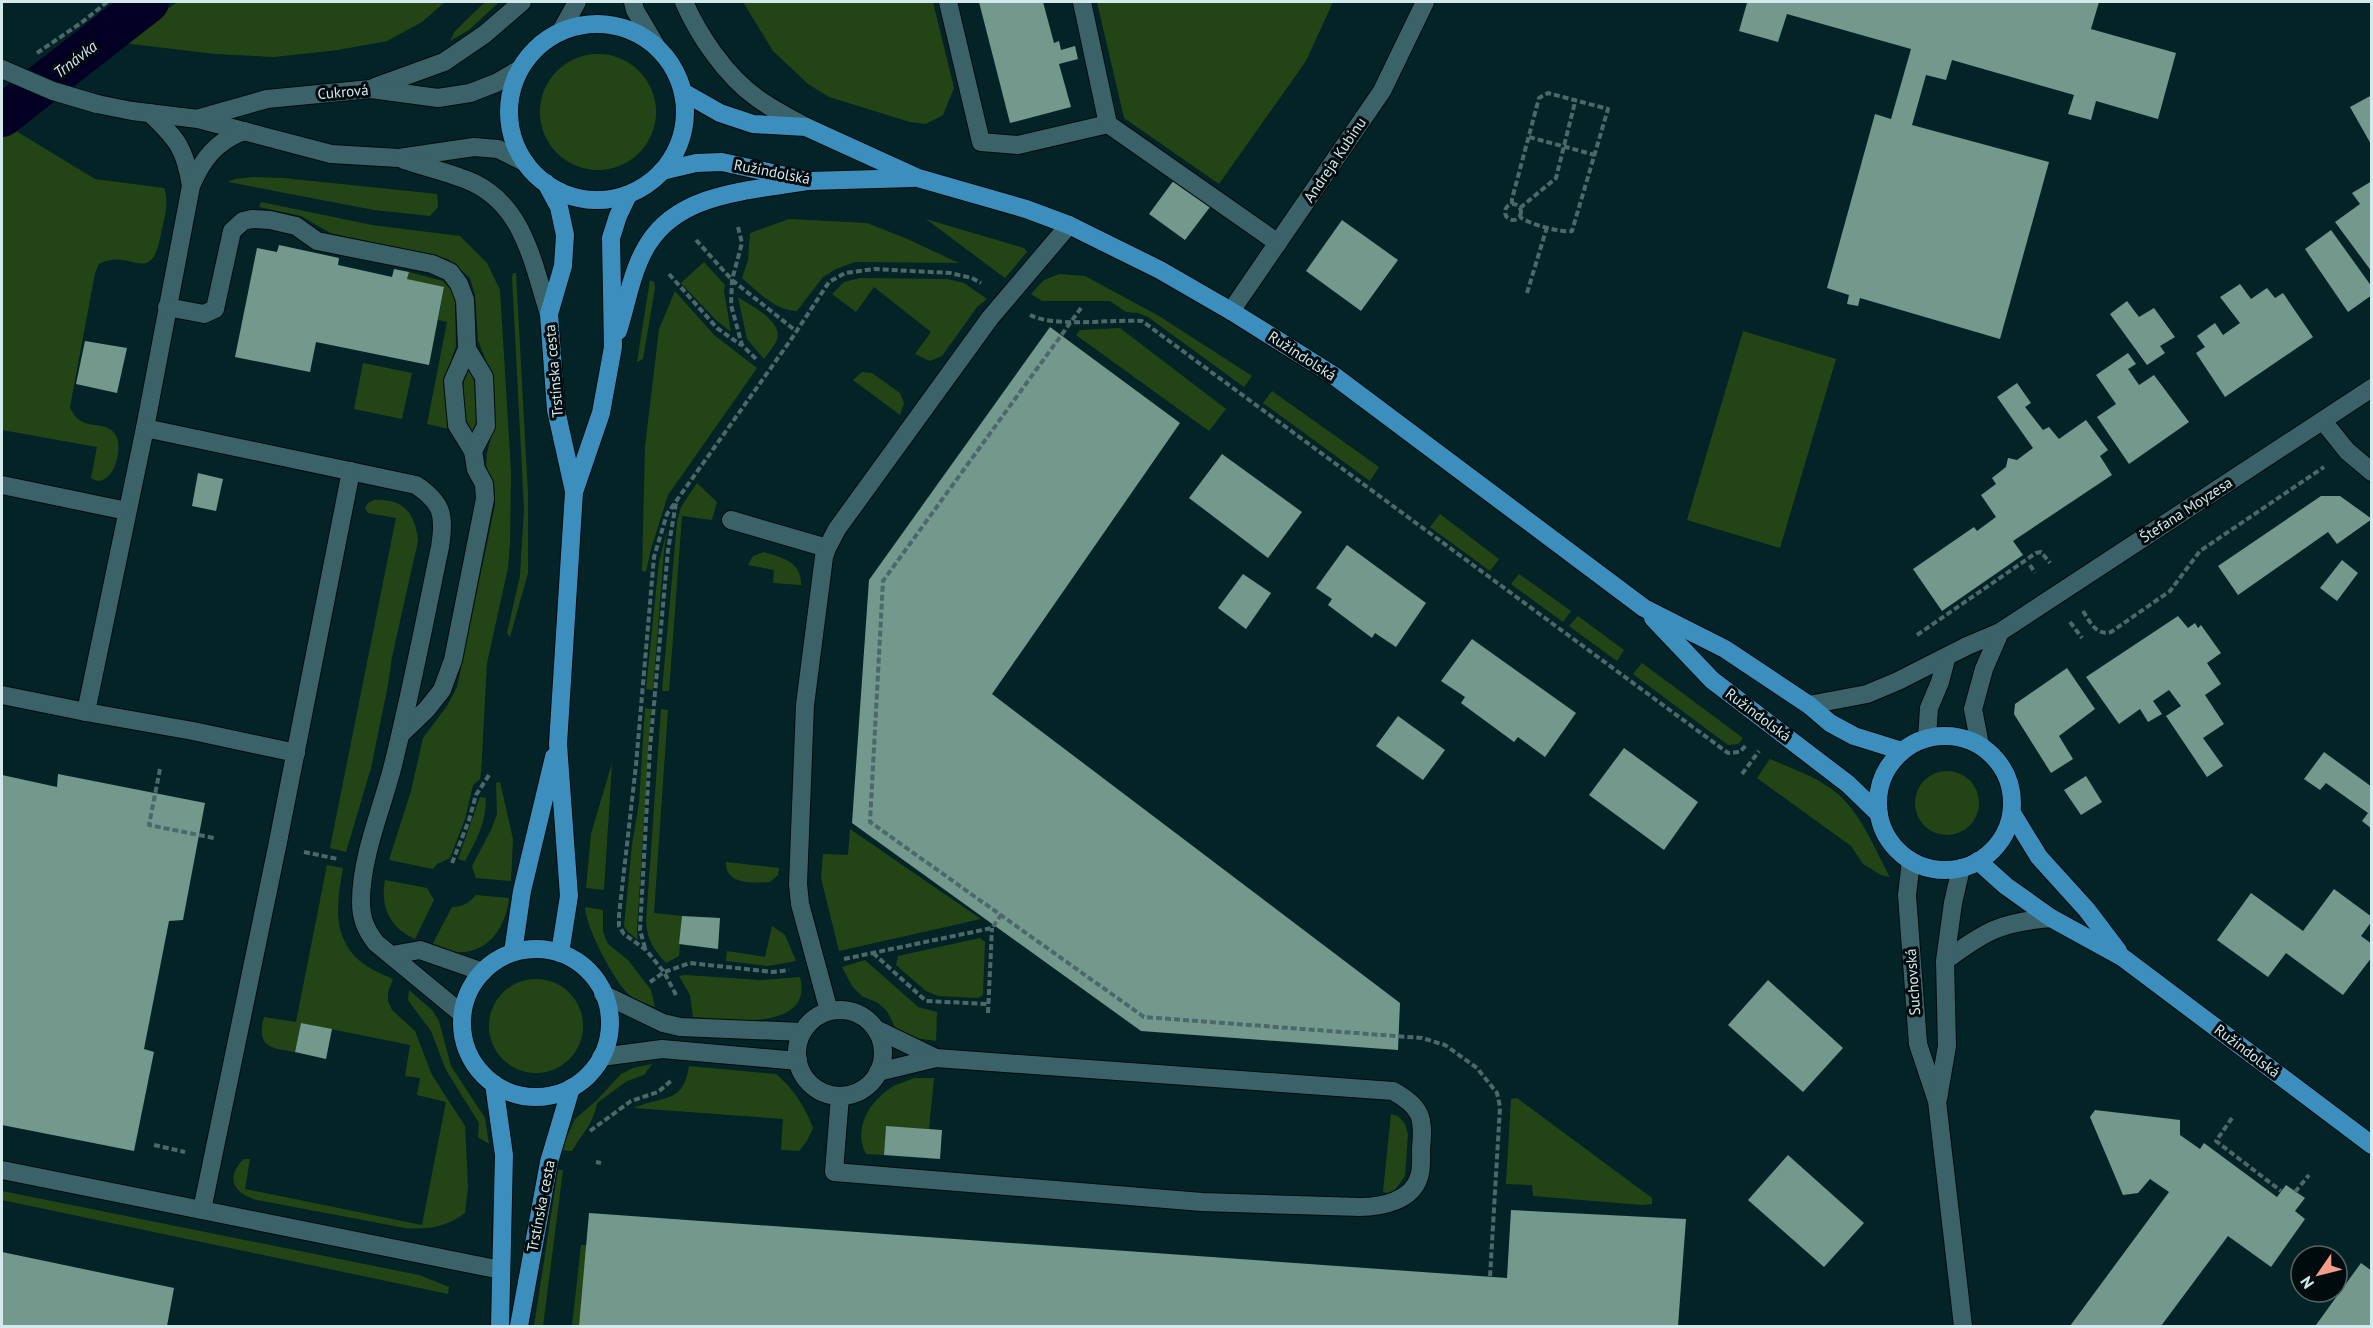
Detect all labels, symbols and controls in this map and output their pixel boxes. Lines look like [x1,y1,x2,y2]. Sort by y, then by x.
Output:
water label: Trnávka [49,36,101,82]
street label: Cukrová [317,80,369,103]
street label: Andreja Kubinu [1299,114,1370,206]
street label: Ružindolská [732,155,812,188]
street label: Trstínska cesta [540,324,567,418]
street label: Ružindolská [1265,327,1340,385]
street label: Štefana Moyzesa [2136,473,2236,547]
street label: Ružindolská [1722,684,1795,745]
street label: Suchovská [1901,948,1924,1016]
street label: Ružindolská [2211,1020,2284,1081]
street label: Trstínska cesta [522,1158,559,1254]
north arrow [2289,1244,2349,1304]
text: N [2296,1273,2318,1293]

